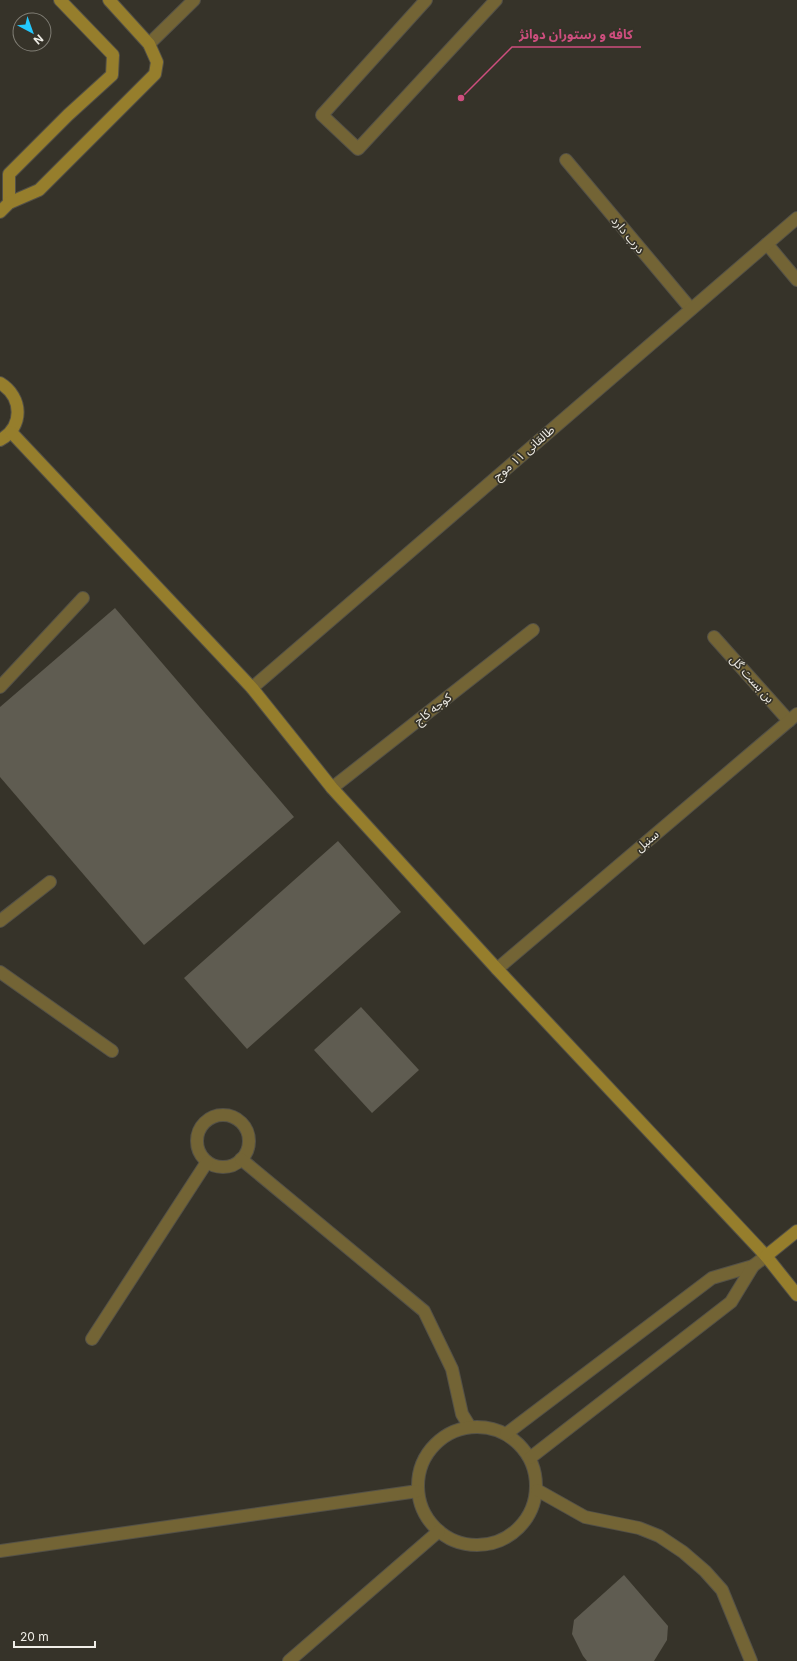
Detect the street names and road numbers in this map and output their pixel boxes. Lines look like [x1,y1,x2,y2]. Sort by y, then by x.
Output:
street label: درب دارد [608,213,648,257]
street label: طالقانی ۱۱ موج [490,422,559,485]
street label: بن بست گل [727,652,778,706]
street label: کوجه کاج [411,689,456,729]
street label: سنبل [632,826,662,855]

